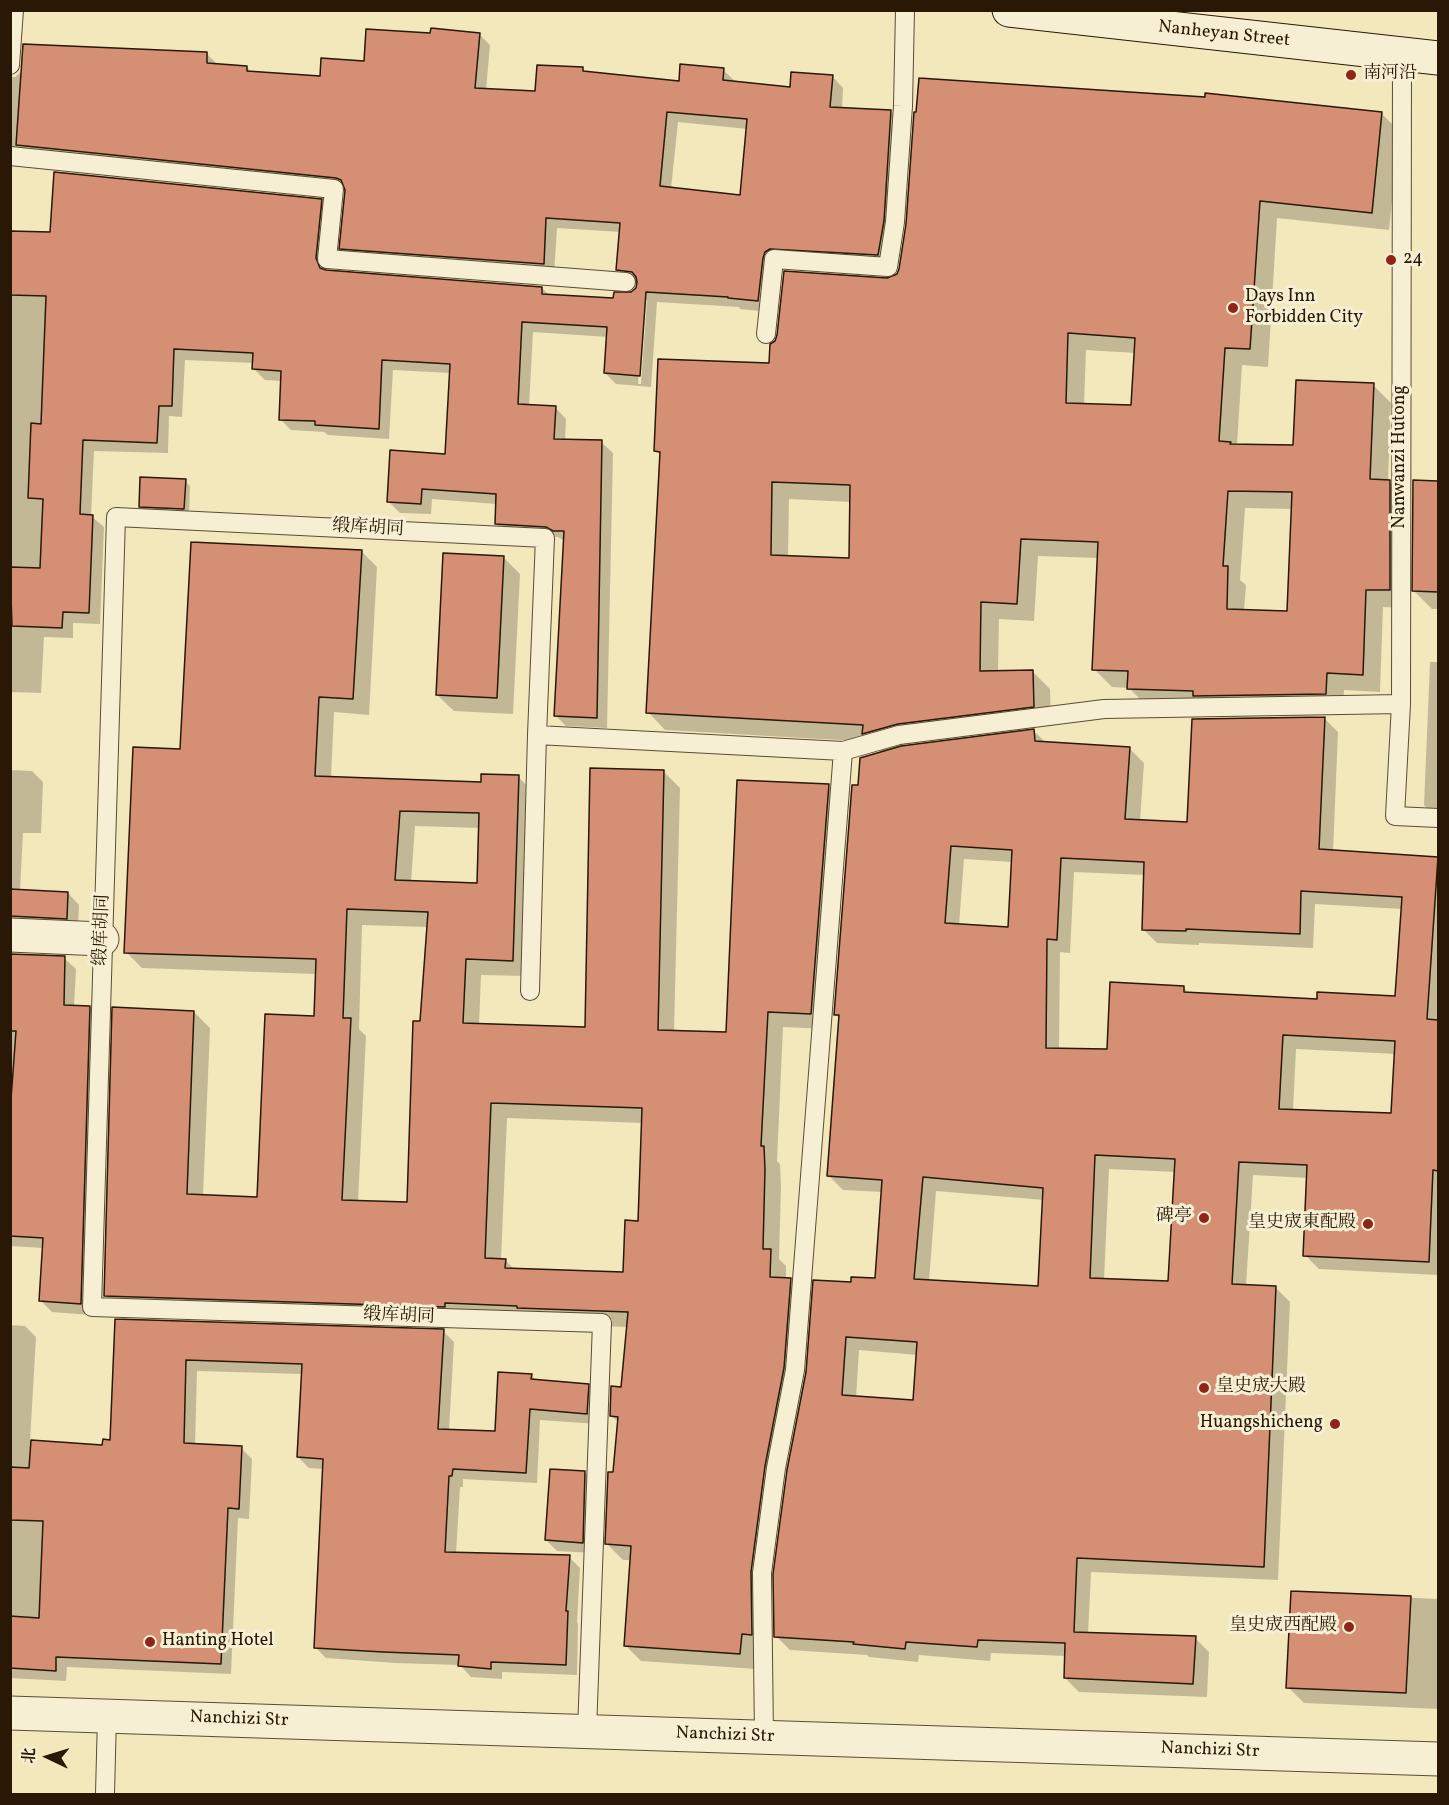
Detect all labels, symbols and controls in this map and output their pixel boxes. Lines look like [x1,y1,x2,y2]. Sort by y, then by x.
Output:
street label: Nanheyan Street [1157,17,1291,53]
place label: 南河沿 [1363,64,1417,86]
marker: 南河沿 [1344,68,1358,82]
place label: 24 [1403,249,1423,271]
marker: 24 [1384,253,1398,267]
place label: Days Inn Forbidden City [1245,287,1363,330]
marker: Days Inn Forbidden City [1226,301,1240,315]
street label: Nanwanzi Hutong [1390,385,1412,529]
street label: 缎库胡同 [331,516,405,542]
street label: 缎库胡同 [91,894,115,966]
place label: 碑亭 [1156,1207,1192,1229]
marker: 碑亭 [1197,1211,1211,1225]
place label: 皇史宬東配殿 [1248,1213,1356,1235]
marker: 皇史宬東配殿 [1361,1217,1375,1231]
street label: 缎库胡同 [363,1305,435,1329]
place label: 皇史宬大殿 [1216,1377,1306,1399]
marker: 皇史宬大殿 [1197,1381,1211,1395]
place label: Huangshicheng [1200,1413,1323,1435]
marker: Huangshicheng [1328,1417,1342,1431]
place label: 皇史宬西配殿 [1229,1616,1337,1638]
marker: 皇史宬西配殿 [1342,1620,1356,1634]
place label: Hanting Hotel [162,1631,274,1653]
marker: Hanting Hotel [143,1635,157,1649]
street label: Nanchizi Str [189,1707,289,1733]
street label: Nanchizi Str [675,1723,775,1749]
north arrow [18,1727,78,1787]
street label: Nanchizi Str [1160,1738,1260,1764]
text: 北 [19,1747,42,1765]

